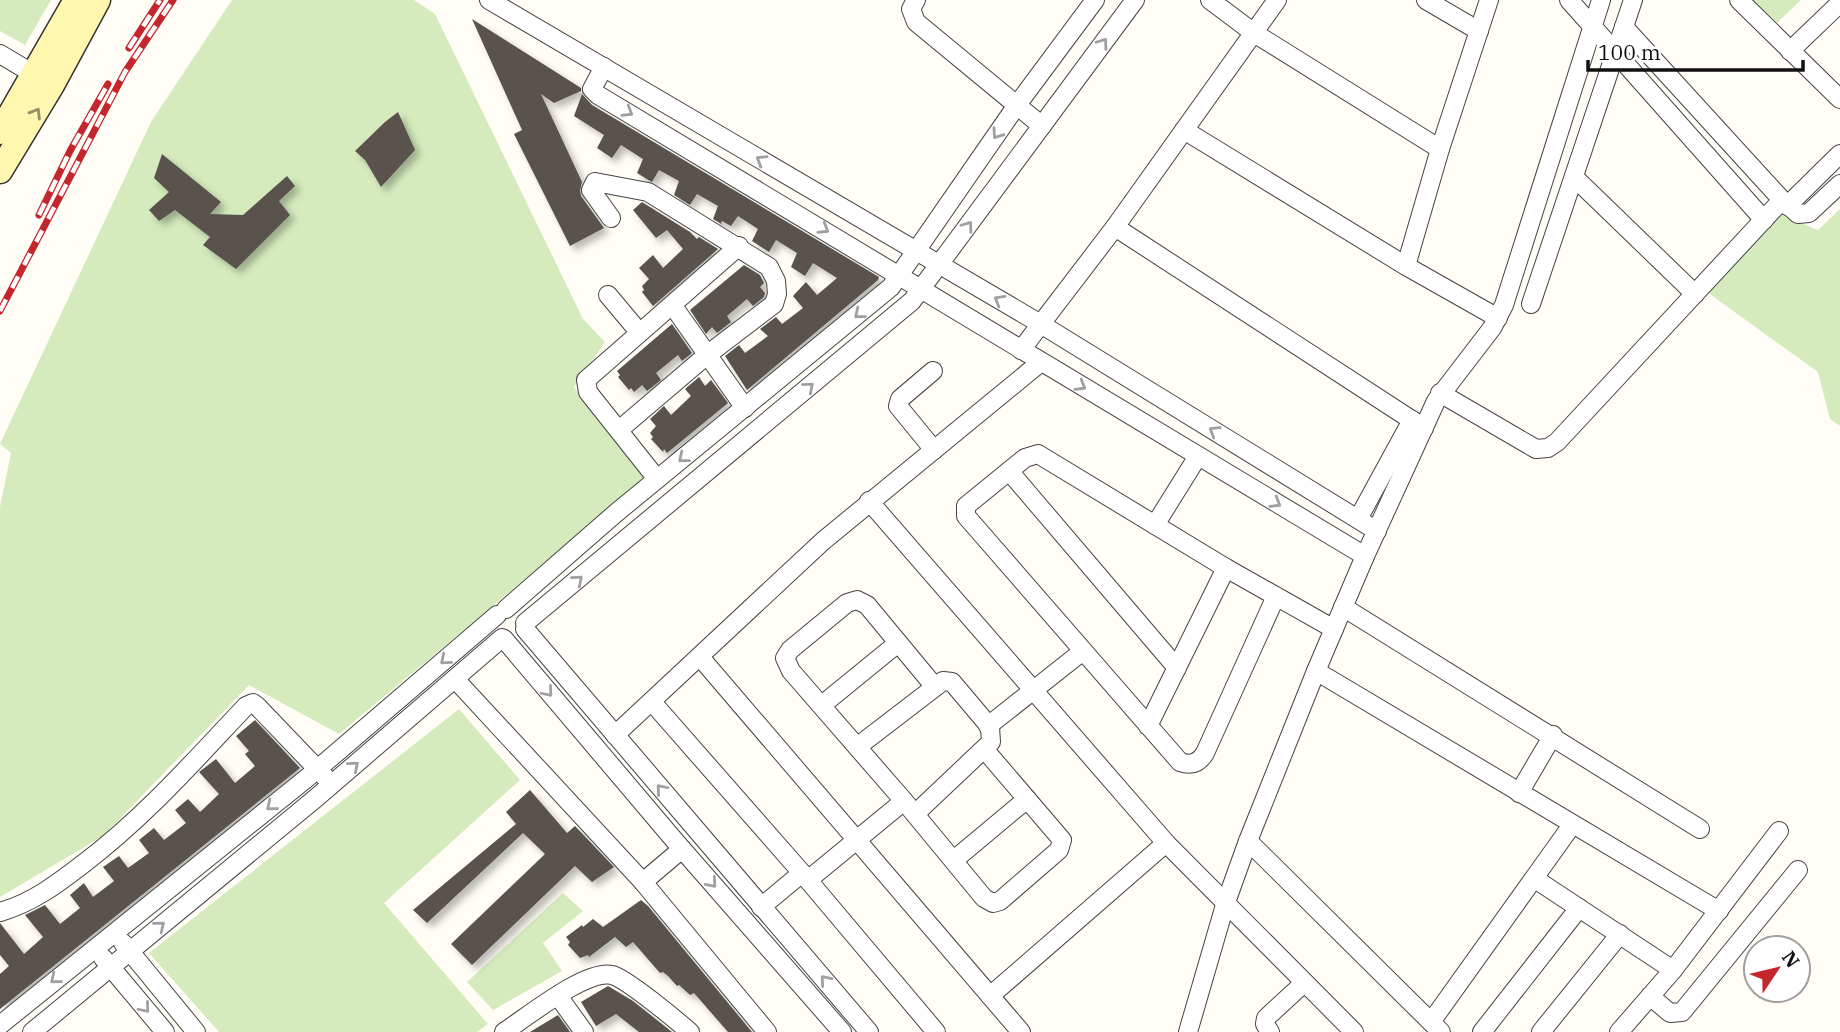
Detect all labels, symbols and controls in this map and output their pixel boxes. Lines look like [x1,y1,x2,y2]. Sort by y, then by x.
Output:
scale bar [1588,28,1803,72]
one-way arrow [1095,38,1107,51]
text: 100 m [1598,38,1661,66]
one-way arrow [621,104,634,117]
one-way arrow [27,107,40,120]
one-way arrow [993,126,1005,139]
one-way arrow [755,155,768,168]
one-way arrow [816,221,829,234]
one-way arrow [960,221,972,234]
one-way arrow [994,295,1007,308]
one-way arrow [854,306,867,318]
one-way arrow [1073,377,1086,390]
one-way arrow [800,383,813,395]
one-way arrow [1209,426,1222,439]
one-way arrow [679,450,692,462]
one-way arrow [1268,494,1281,507]
one-way arrow [570,576,583,588]
one-way arrow [440,651,453,664]
one-way arrow [539,684,552,696]
one-way arrow [346,762,359,774]
one-way arrow [657,784,669,797]
one-way arrow [266,797,278,810]
one-way arrow [704,875,716,888]
one-way arrow [152,922,165,934]
north arrow [1742,934,1812,1004]
text: N [1777,946,1805,972]
one-way arrow [51,971,64,983]
one-way arrow [821,976,833,989]
one-way arrow [137,1000,149,1013]

